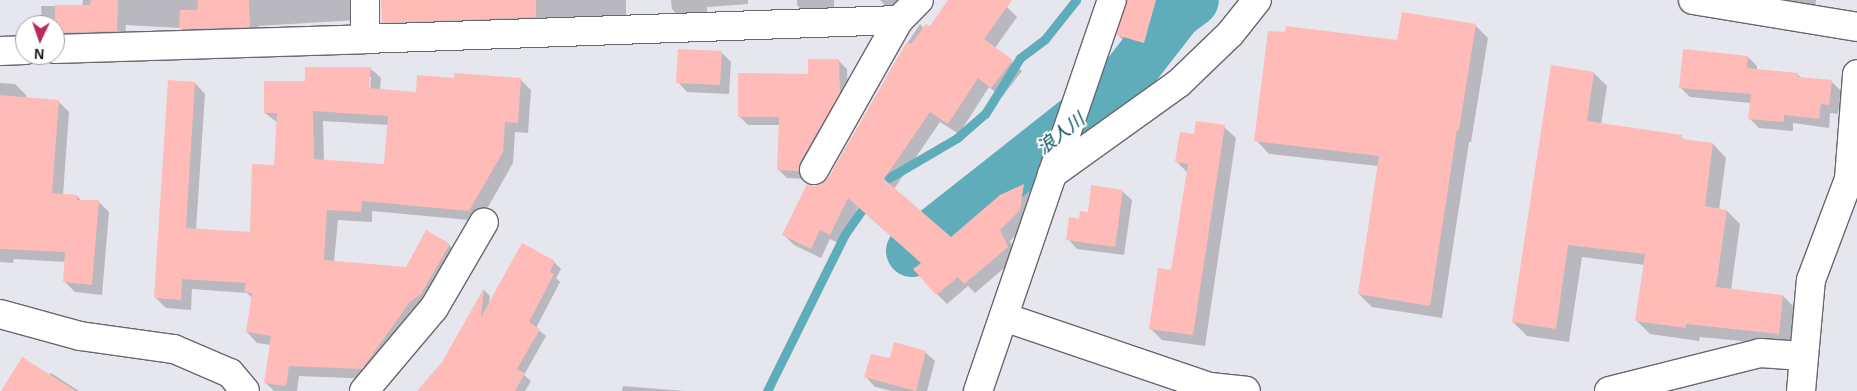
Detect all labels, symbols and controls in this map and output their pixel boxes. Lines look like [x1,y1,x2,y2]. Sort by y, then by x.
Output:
north arrow [15,15,65,65]
text: N [34,46,45,62]
water label: 浪人川 [1033,109,1089,159]

